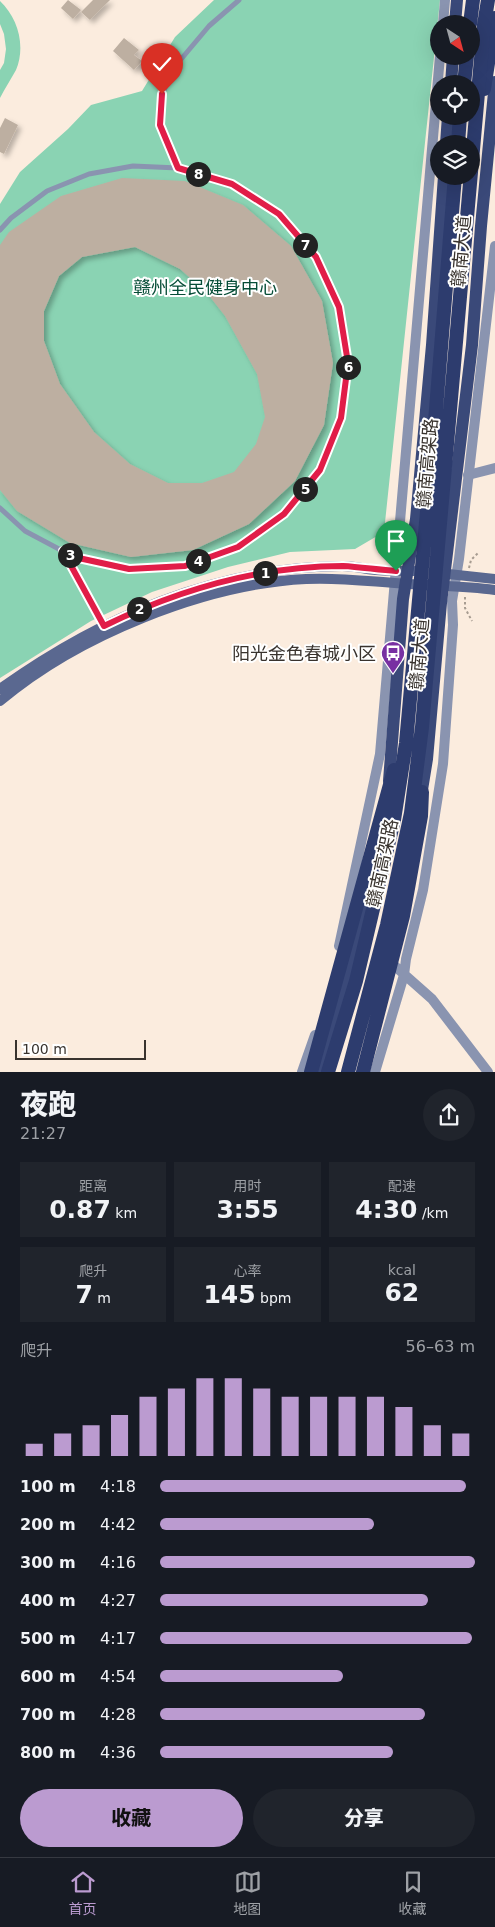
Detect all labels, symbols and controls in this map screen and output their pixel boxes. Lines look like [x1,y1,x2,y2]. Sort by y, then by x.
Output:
north arrow [430,15,480,65]
map controls [430,15,480,185]
pin [141,43,183,94]
icon: check [148,50,176,78]
button: locate [430,75,480,125]
button: layers [430,135,480,185]
pin: 8 [186,162,210,186]
text: 8 [194,166,203,182]
street label: 赣南大道 [447,214,475,288]
pin: 7 [292,232,318,258]
text: 7 [301,237,310,253]
park label: 赣州全民健身中心 [133,277,277,298]
pin: 6 [336,354,360,380]
text: 6 [344,359,353,375]
street label: 赣南高架路 [413,417,441,509]
pin: 5 [292,476,318,502]
text: 5 [301,481,310,497]
pin [375,520,417,571]
icon: arrive [382,527,410,555]
pin: 3 [58,542,82,568]
text: 3 [66,547,75,563]
pin: 4 [186,548,210,574]
text: 4 [194,553,203,569]
pin: 1 [252,560,278,586]
text: 1 [261,565,270,581]
pin: 2 [126,596,152,622]
text: 2 [135,601,144,617]
street label: 赣南大道 [405,617,433,691]
bus stop icon: 阳光金色春城小区 [380,640,406,674]
place label: 阳光金色春城小区 [232,643,376,664]
street label: 赣南高架路 [362,817,402,909]
scale bar [15,1037,146,1060]
text: 100 m [22,1041,67,1057]
text: 夜跑 [20,1088,76,1121]
button: share [423,1089,475,1141]
text: 21:27 [20,1124,66,1143]
text: 距离 [79,1178,107,1194]
text: 用时 [233,1178,261,1194]
text: 配速 [388,1178,416,1194]
text: 0.87 [49,1195,111,1224]
text: 3:55 [216,1195,279,1224]
text: 4:30 [355,1195,417,1224]
text: km [111,1205,137,1221]
text: /km [417,1205,448,1221]
text: kcal [388,1262,416,1278]
text: 爬升 [79,1263,107,1279]
text: 心率 [233,1263,261,1279]
text: 62 [384,1278,419,1307]
text: 7 [75,1280,93,1309]
text: 145 [203,1280,256,1309]
text: m [93,1290,111,1306]
text: bpm [256,1290,292,1306]
text: 56–63 m [406,1337,475,1356]
text: 爬升 [20,1341,52,1360]
text: 100 m [20,1477,76,1496]
text: 4:18 [100,1477,136,1496]
text: 200 m [20,1515,76,1534]
text: 4:42 [100,1515,136,1534]
text: 300 m [20,1553,76,1572]
text: 4:16 [100,1553,136,1572]
text: 400 m [20,1591,76,1610]
text: 4:27 [100,1591,136,1610]
text: 500 m [20,1629,76,1648]
text: 4:17 [100,1629,136,1648]
text: 600 m [20,1667,76,1686]
text: 4:54 [100,1667,136,1686]
text: 700 m [20,1705,76,1724]
text: 4:28 [100,1705,136,1724]
text: 800 m [20,1743,76,1762]
text: 4:36 [100,1743,136,1762]
button: 收藏 [20,1789,243,1847]
button: 分享 [253,1789,475,1847]
tab: 首页 [69,1868,97,1918]
tab: 地图 [234,1868,262,1918]
tab: 收藏 [399,1868,427,1918]

